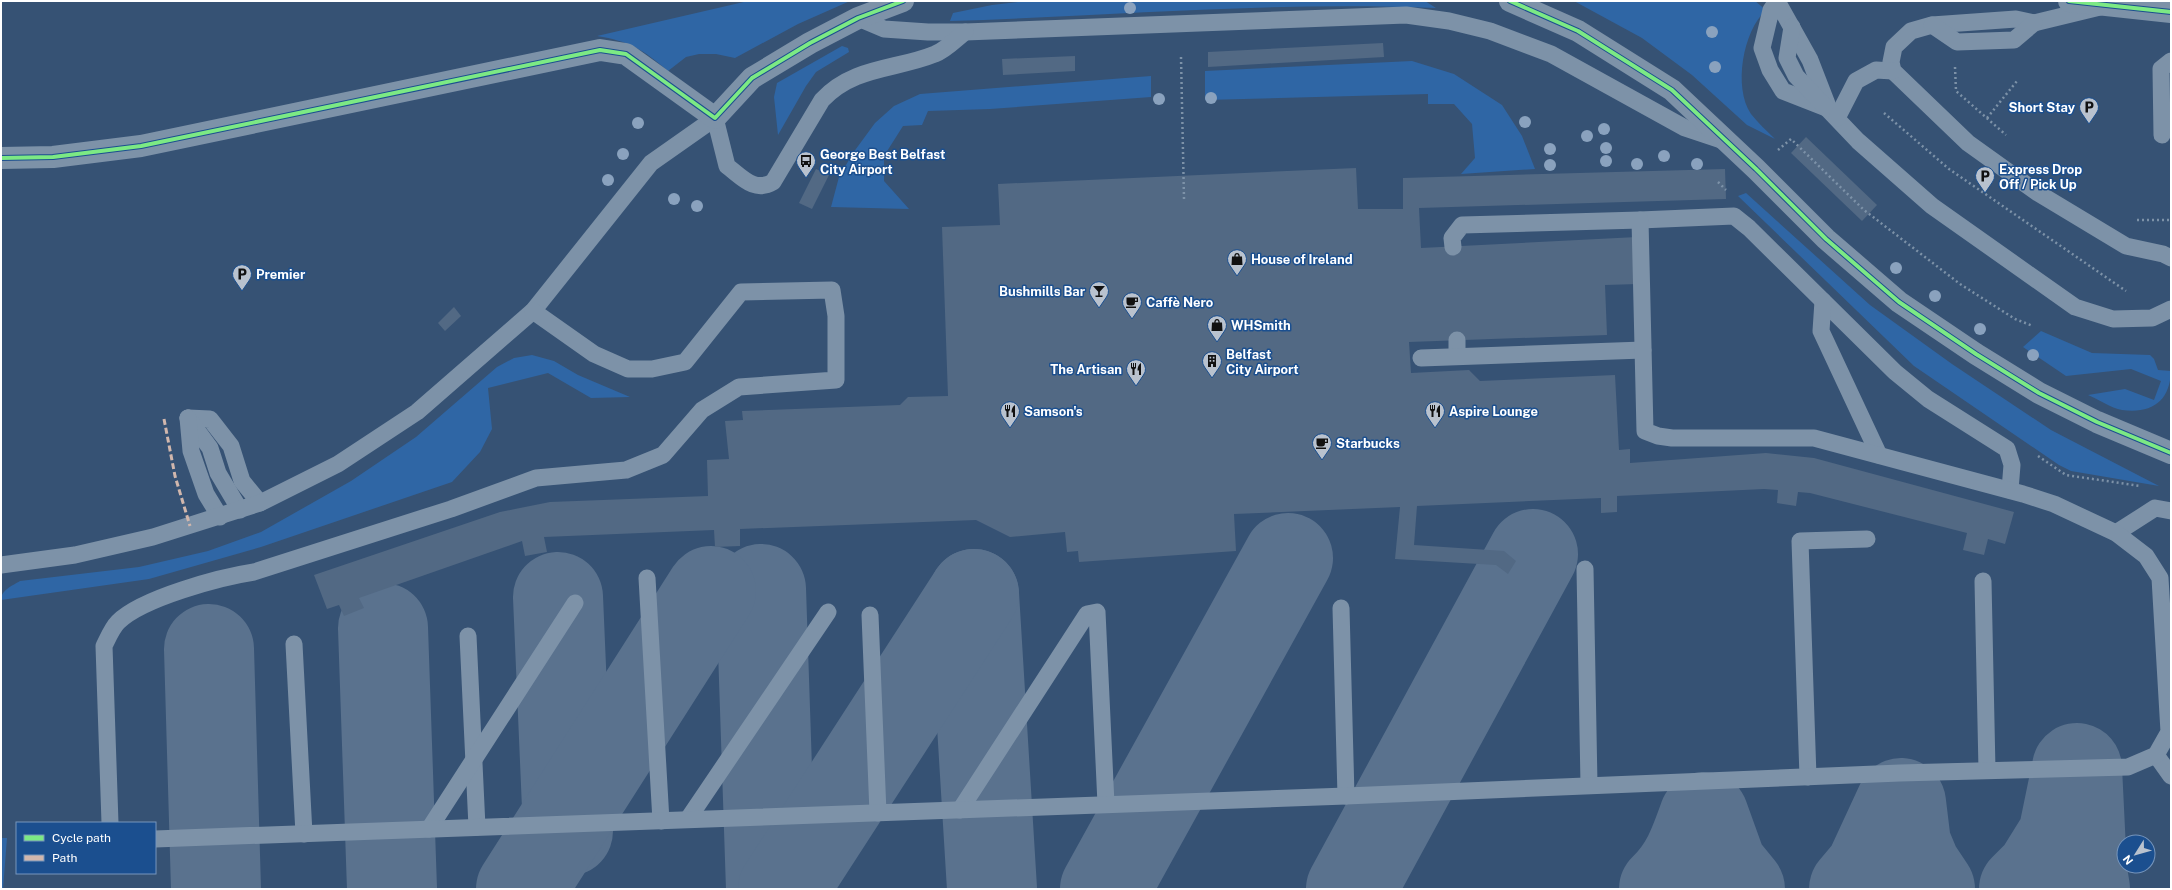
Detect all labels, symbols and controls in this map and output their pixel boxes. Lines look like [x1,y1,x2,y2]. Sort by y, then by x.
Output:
parking icon: Short Stay [2078,96,2100,124]
place label: Short Stay [2009,100,2076,115]
place label: George Best Belfast City Airport [820,147,945,177]
bus stop icon: George Best Belfast City Airport [795,150,817,178]
place label: Express Drop Off / Pick Up [1999,162,2082,192]
parking icon: Express Drop Off / Pick Up [1974,165,1996,193]
shop icon: House of Ireland [1226,248,1248,276]
place label: House of Ireland [1251,252,1353,267]
parking icon: Premier [231,263,253,291]
place label: Premier [256,267,306,282]
bar icon: Bushmills Bar [1088,280,1110,308]
place label: Bushmills Bar [999,284,1086,299]
cafe icon: Caffè Nero [1121,291,1143,319]
place label: Caffè Nero [1146,295,1213,310]
shop icon: WHSmith [1206,314,1228,342]
place label: WHSmith [1231,318,1291,333]
place label: Belfast City Airport [1226,347,1299,377]
building icon: Belfast City Airport [1201,350,1223,378]
restaurant icon: The Artisan [1125,358,1147,386]
place label: The Artisan [1050,362,1122,377]
restaurant icon: Samson's [999,400,1021,428]
restaurant icon: Aspire Lounge [1424,400,1446,428]
place label: Samson's [1024,404,1083,419]
place label: Aspire Lounge [1449,404,1538,419]
cafe icon: Starbucks [1311,432,1333,460]
place label: Starbucks [1336,436,1400,451]
legend [16,822,156,874]
text: Cycle path [52,831,111,845]
north arrow [2116,834,2156,874]
text: Path [52,851,78,865]
text: N [2121,853,2135,867]

